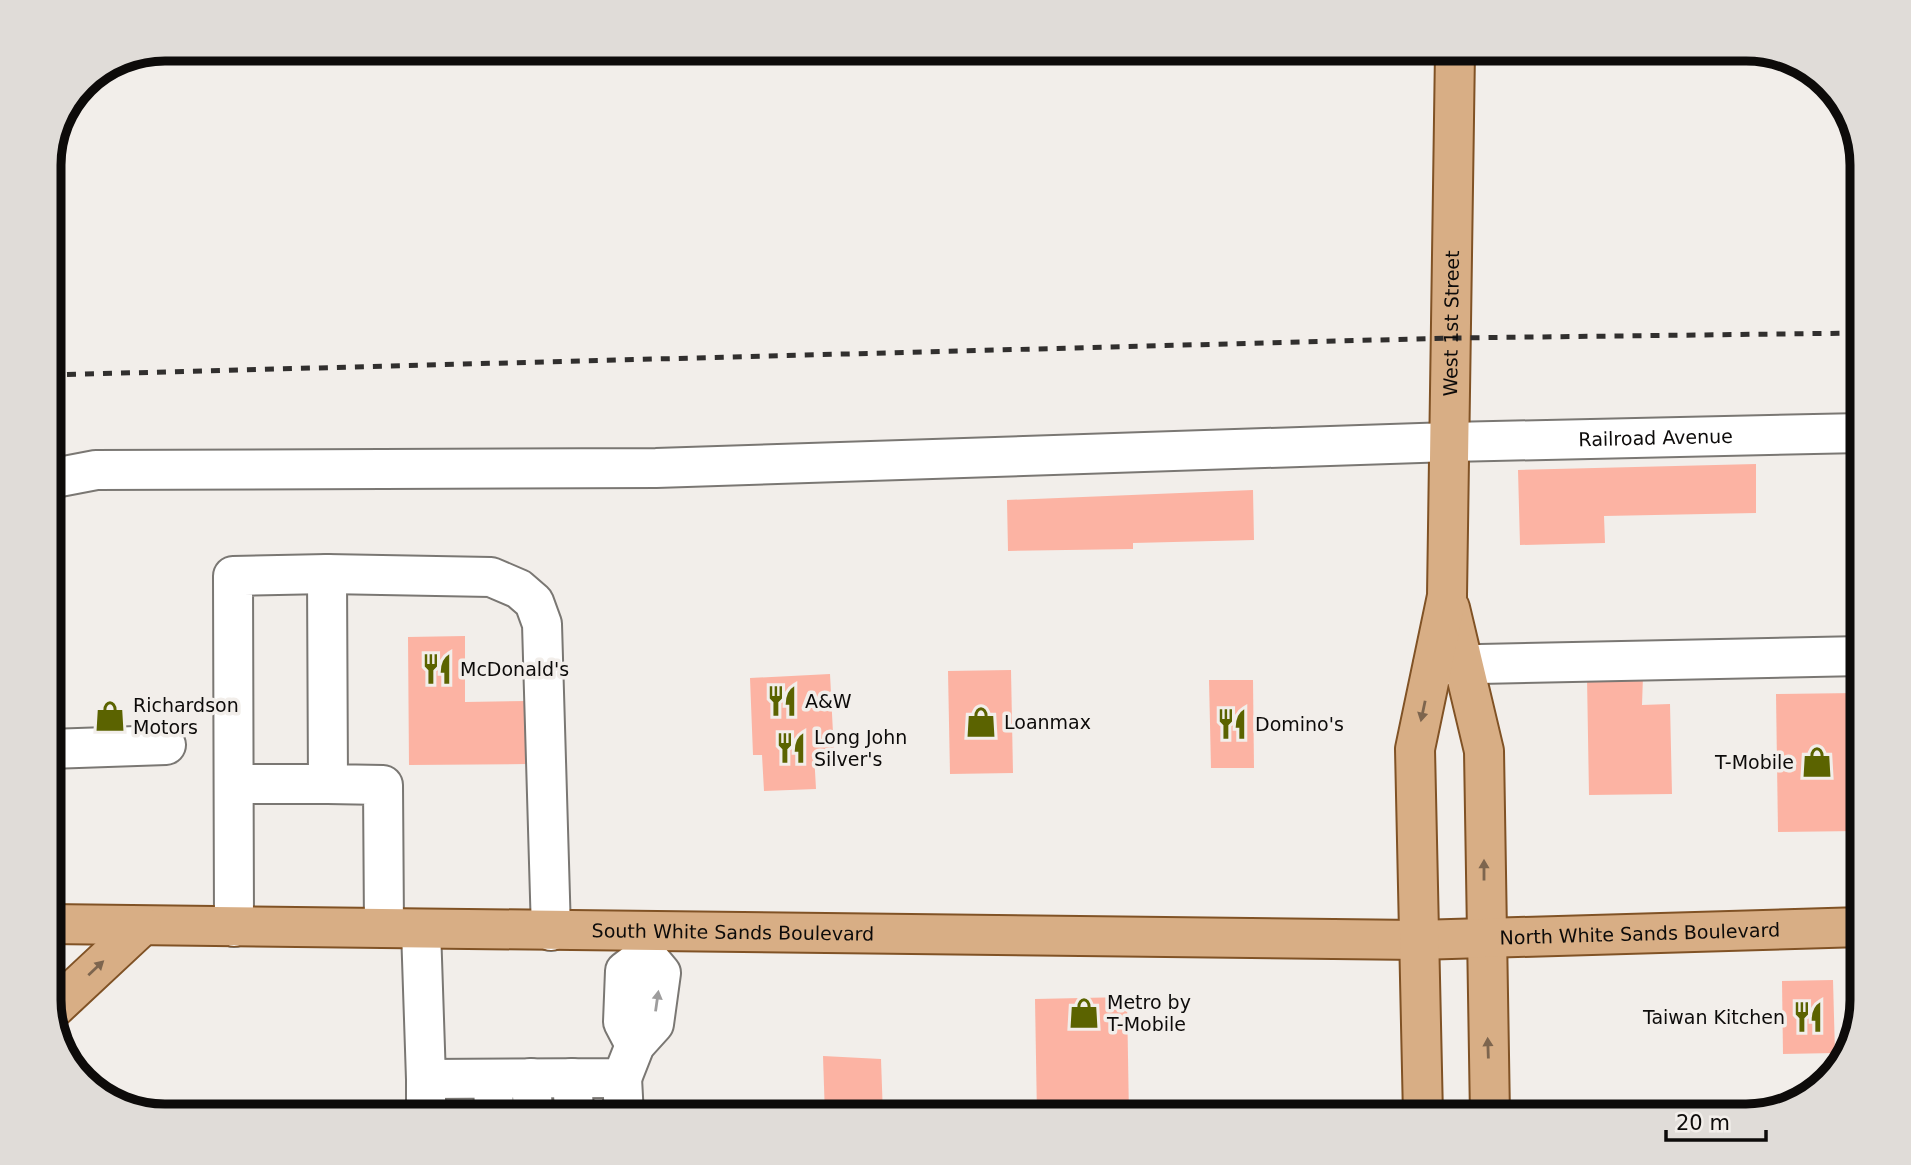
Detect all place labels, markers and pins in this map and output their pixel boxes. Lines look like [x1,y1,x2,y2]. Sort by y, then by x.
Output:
restaurant icon: McDonald's [420,652,454,686]
place label: McDonald's [460,658,569,680]
restaurant icon: A&W [765,684,799,718]
place label: A&W [805,690,852,712]
place label: Richardson Motors [133,694,239,738]
shop icon: Richardson Motors [93,699,127,733]
shop icon: Loanmax [964,705,998,739]
restaurant icon: Domino's [1215,707,1249,741]
place label: Loanmax [1004,711,1091,733]
place label: Domino's [1255,713,1344,735]
place label: Long John Silver's [814,726,907,770]
restaurant icon: Long John Silver's [774,731,808,765]
shop icon: T-Mobile [1800,745,1834,779]
place label: T-Mobile [1714,751,1794,773]
place label: Metro by T-Mobile [1106,991,1191,1035]
shop icon: Metro by T-Mobile [1067,996,1101,1030]
restaurant icon: Taiwan Kitchen [1791,1000,1825,1034]
place label: Taiwan Kitchen [1642,1006,1785,1028]

